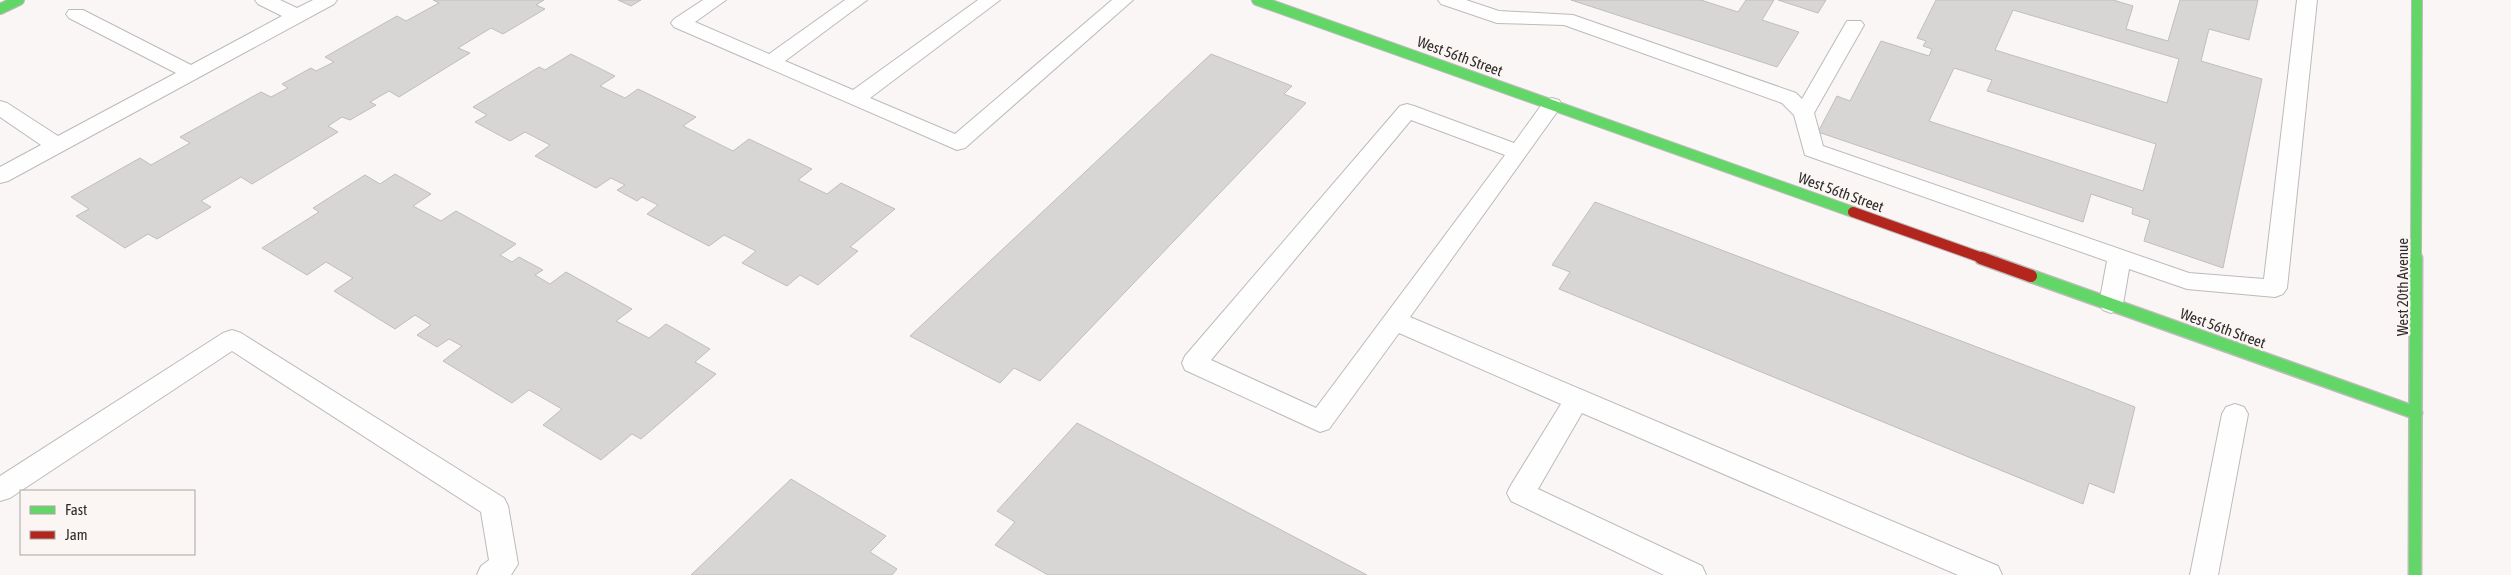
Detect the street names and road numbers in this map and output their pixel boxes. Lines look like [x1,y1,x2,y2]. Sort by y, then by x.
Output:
street label: West 56th Street [1415,33,1505,79]
street label: West 56th Street [1796,169,1886,215]
street label: West 20th Avenue [2394,238,2411,336]
street label: West 56th Street [2178,305,2268,351]

